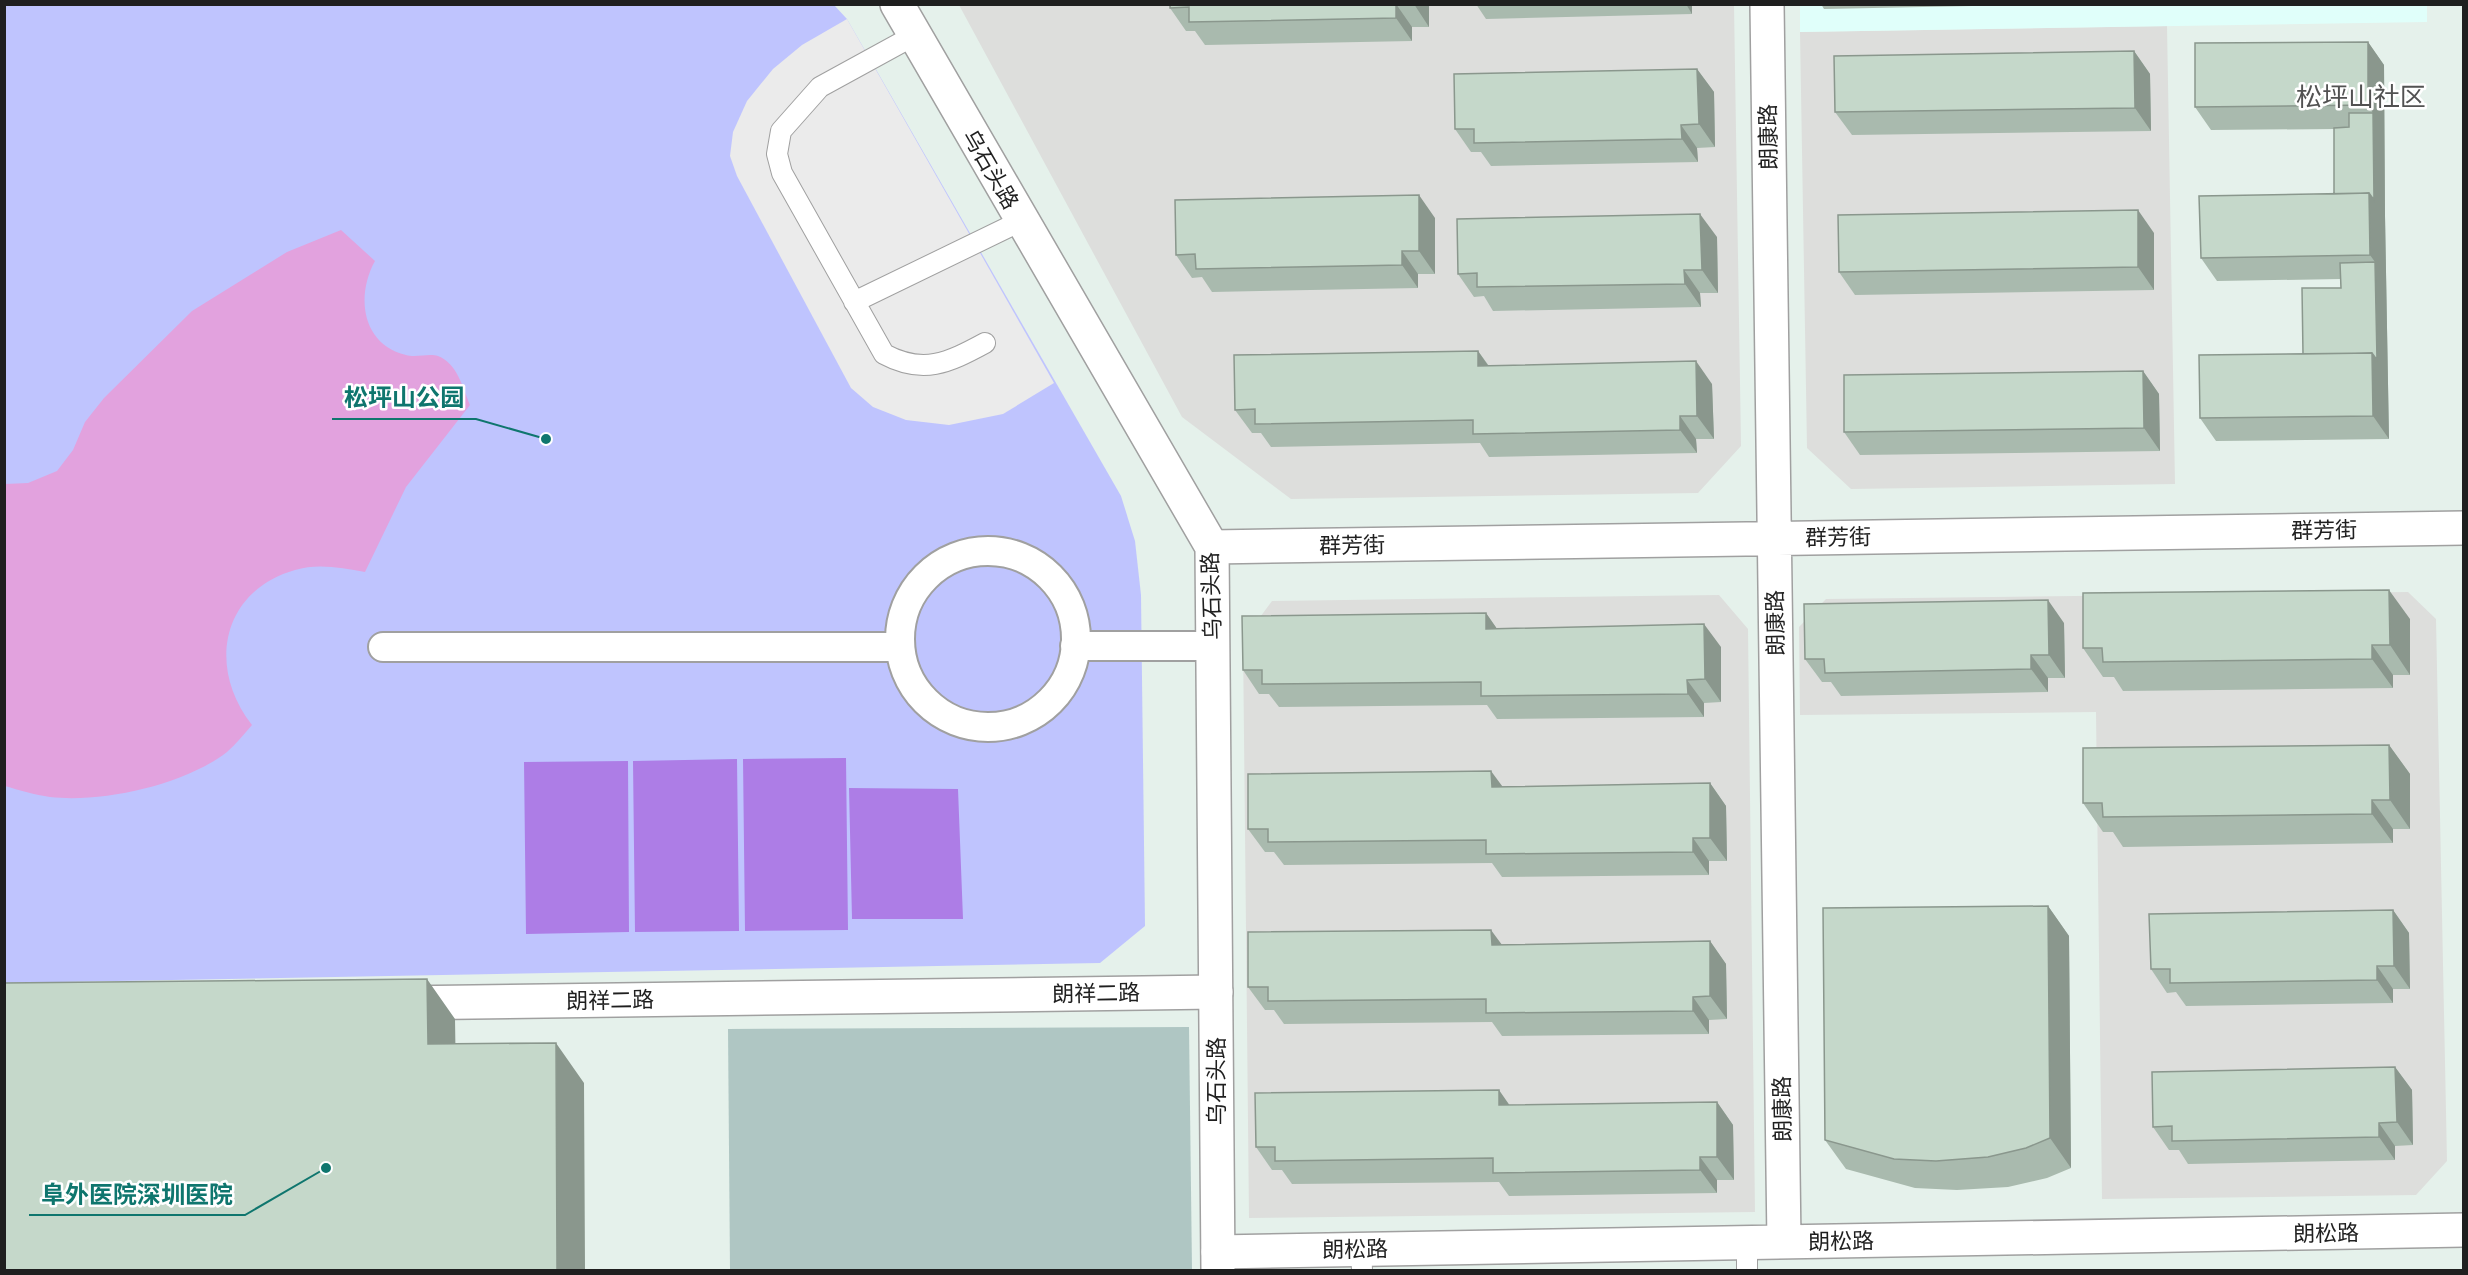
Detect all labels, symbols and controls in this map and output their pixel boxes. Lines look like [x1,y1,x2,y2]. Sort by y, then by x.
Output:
district label: 松坪山社区 [2296,80,2426,113]
street label: 朗康路 [1753,104,1783,170]
street label: 乌石头路 [957,124,1025,214]
callout: 松坪山公园 [332,377,476,419]
text: 松坪山公园 [344,382,464,413]
street label: 群芳街 [2291,515,2357,545]
street label: 群芳街 [1805,522,1871,552]
street label: 群芳街 [1319,530,1385,560]
street label: 乌石头路 [1195,552,1227,640]
street label: 朗康路 [1760,590,1790,656]
street label: 朗祥二路 [1052,978,1140,1008]
street label: 朗祥二路 [566,985,654,1015]
street label: 乌石头路 [1202,1037,1230,1125]
street label: 朗康路 [1767,1076,1797,1142]
callout: 阜外医院深圳医院 [29,1173,245,1215]
text: 阜外医院深圳医院 [41,1179,233,1210]
street label: 朗松路 [2293,1218,2359,1248]
street label: 朗松路 [1808,1226,1874,1256]
street label: 朗松路 [1322,1234,1388,1264]

